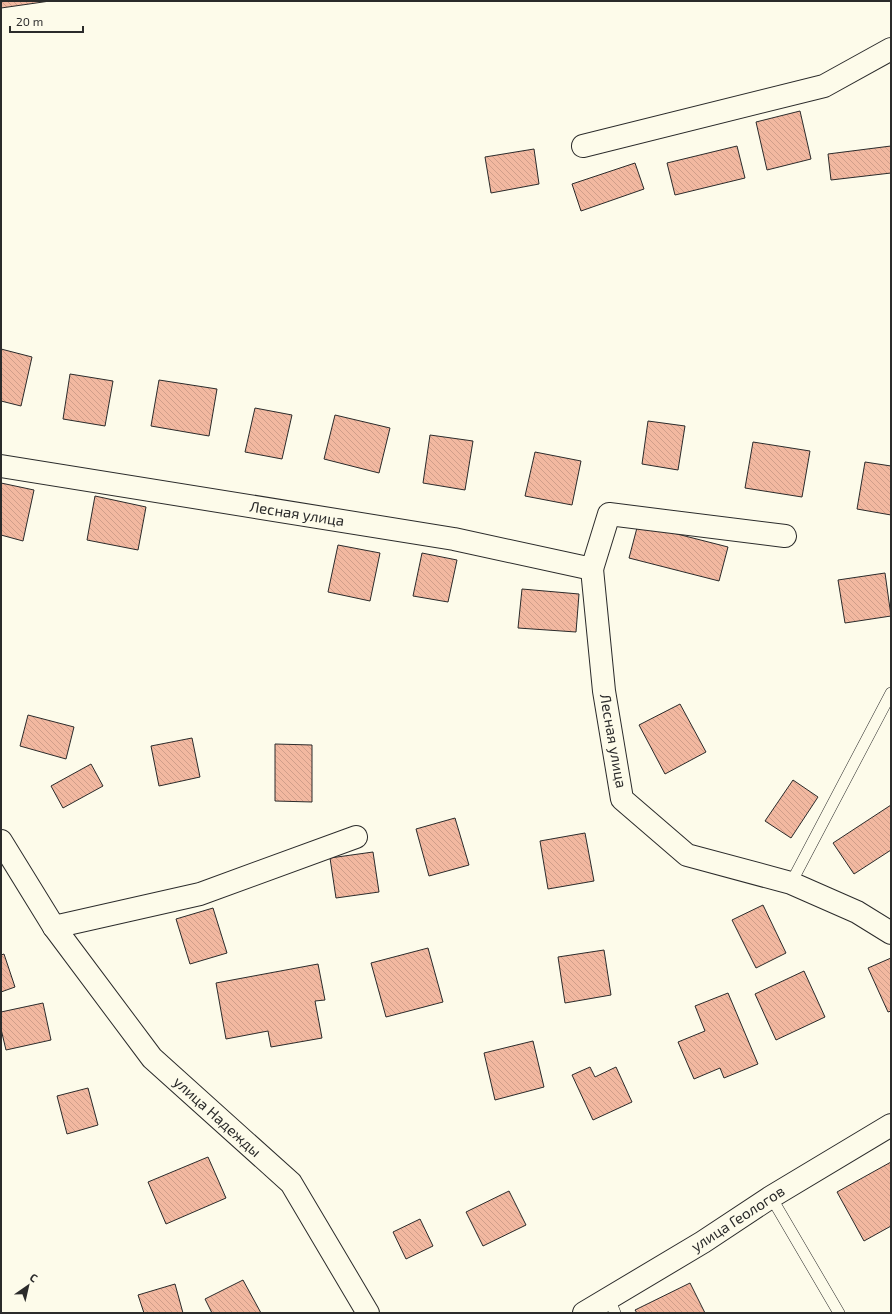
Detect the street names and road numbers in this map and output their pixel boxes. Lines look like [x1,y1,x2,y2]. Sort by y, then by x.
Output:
street label: Лесная улица [248,497,346,530]
street label: Лесная улица [596,692,631,790]
street label: улица Надежды [169,1072,265,1161]
street label: улица Геологов [687,1181,788,1256]

